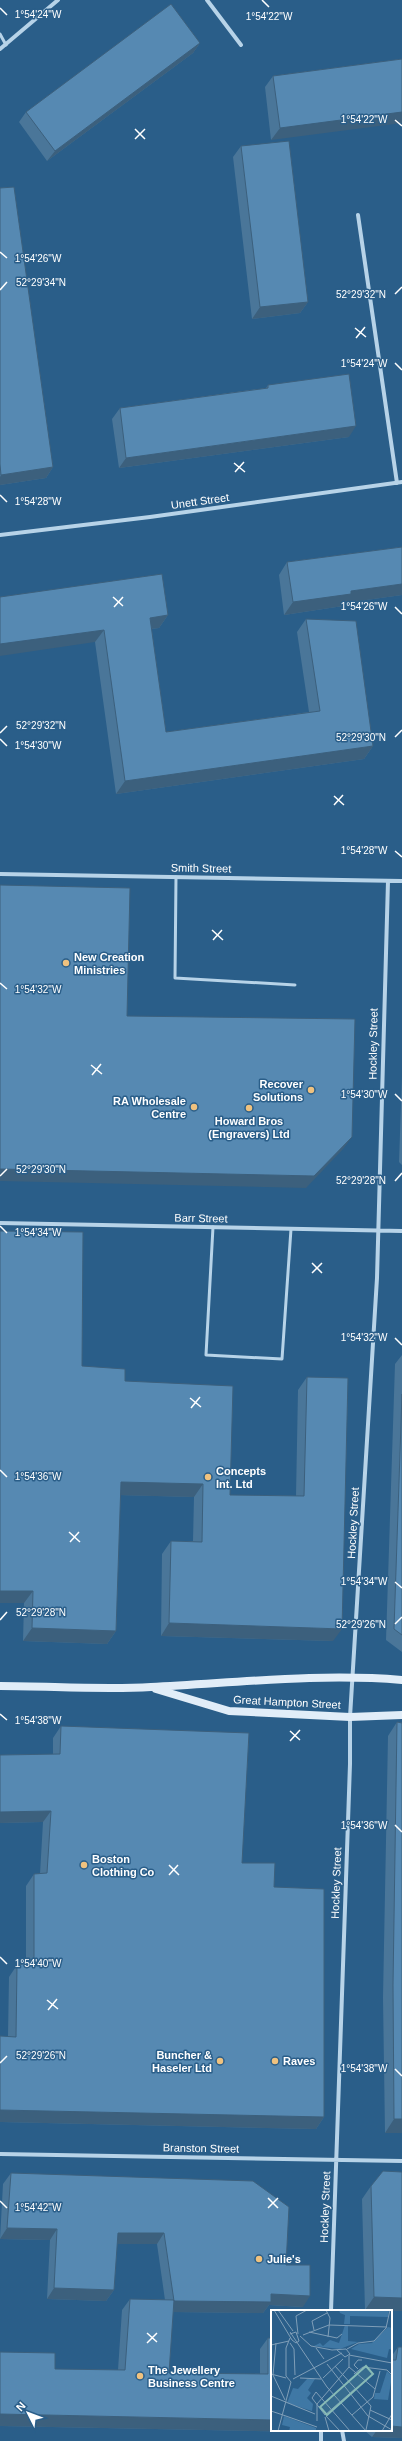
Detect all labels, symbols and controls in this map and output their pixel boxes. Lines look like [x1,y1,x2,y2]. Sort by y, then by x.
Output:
text: 1°54'24"W [15,9,62,20]
text: 1°54'22"W [246,11,293,22]
text: 1°54'22"W [341,114,388,125]
text: 1°54'26"W [15,253,62,264]
text: 52°29'34"N [16,277,66,288]
text: 52°29'32"N [336,289,386,300]
text: 1°54'24"W [341,358,388,369]
street label: Unett Street [170,491,230,511]
text: 1°54'28"W [15,496,62,507]
text: 1°54'26"W [341,601,388,612]
text: 52°29'32"N [16,720,66,731]
text: 52°29'30"N [336,732,386,743]
text: 1°54'30"W [15,740,62,751]
text: 1°54'28"W [341,845,388,856]
street label: Smith Street [171,861,231,875]
place label: New Creation Ministries [74,951,145,976]
marker: New Creation Ministries [61,958,71,968]
text: 1°54'32"W [15,984,62,995]
street label: Hockley Street [366,1008,380,1080]
place label: Recover Solutions [253,1078,304,1103]
marker: Recover Solutions [306,1085,316,1095]
text: 1°54'30"W [341,1089,388,1100]
place label: RA Wholesale Centre [113,1095,186,1120]
marker: RA Wholesale Centre [189,1102,199,1112]
marker: Howard Bros (Engravers) Ltd [244,1103,254,1113]
place label: Howard Bros (Engravers) Ltd [208,1115,290,1140]
text: 52°29'30"N [16,1164,66,1175]
text: 52°29'28"N [336,1175,386,1186]
street label: Barr Street [174,1212,228,1224]
text: 1°54'34"W [15,1227,62,1238]
text: 1°54'32"W [341,1332,388,1343]
place label: Concepts Int. Ltd [216,1465,266,1490]
text: 1°54'36"W [15,1471,62,1482]
marker: Concepts Int. Ltd [203,1472,213,1482]
street label: Hockley Street [345,1487,361,1559]
text: 1°54'34"W [341,1576,388,1587]
text: 52°29'28"N [16,1607,66,1618]
text: 52°29'26"N [336,1619,386,1630]
street label: Great Hampton Street [233,1693,341,1711]
text: 1°54'38"W [15,1715,62,1726]
text: 1°54'36"W [341,1820,388,1831]
street label: Hockley Street [329,1847,343,1919]
place label: Boston Clothing Co [92,1853,155,1878]
marker: Boston Clothing Co [79,1860,89,1870]
text: 1°54'40"W [15,1958,62,1969]
place label: Buncher & Haseler Ltd [152,2049,212,2074]
text: 52°29'26"N [16,2050,66,2061]
place label: Raves [283,2055,315,2067]
marker: Buncher & Haseler Ltd [215,2056,225,2066]
marker: Raves [270,2056,280,2066]
text: 1°54'38"W [341,2063,388,2074]
street label: Branston Street [163,2141,239,2155]
street label: Hockley Street [318,2171,332,2243]
text: 1°54'42"W [15,2202,62,2213]
place label: Julie's [267,2253,301,2265]
marker: Julie's [254,2254,264,2264]
inset map [271,2310,392,2431]
place label: The Jewellery Business Centre [148,2364,235,2389]
marker: The Jewellery Business Centre [135,2371,145,2381]
north arrow [8,2393,48,2433]
text: N [13,2399,28,2413]

